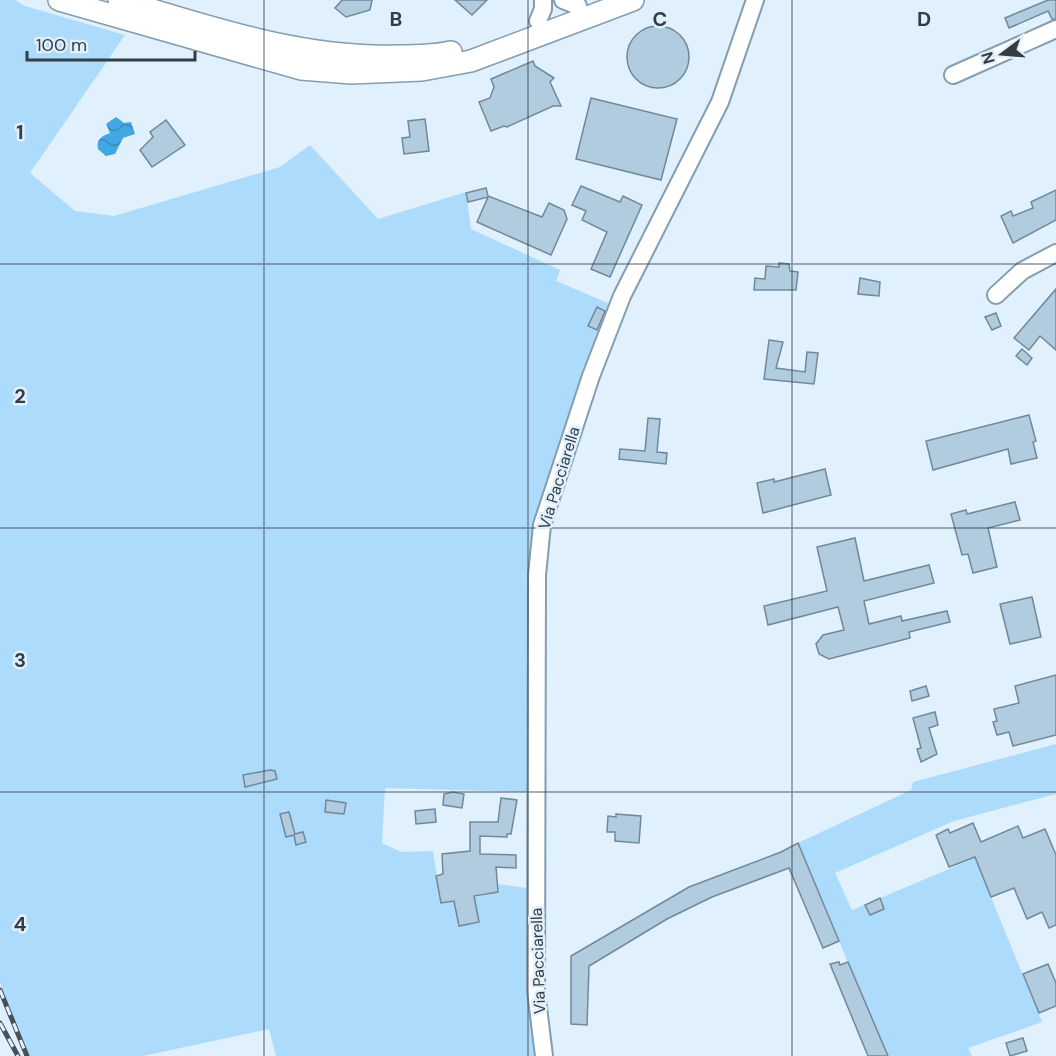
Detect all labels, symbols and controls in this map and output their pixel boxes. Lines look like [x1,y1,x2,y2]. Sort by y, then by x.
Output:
text: B [390,6,402,32]
text: C [653,6,667,32]
text: D [917,6,931,32]
scale bar [27,24,195,62]
north arrow [972,24,1032,84]
text: 100 m [36,33,87,57]
text: N [976,49,1000,67]
text: 1 [16,119,24,145]
text: 2 [14,383,26,409]
street label: Via Pacciarella [533,424,585,532]
text: 3 [14,647,26,673]
street label: Via Pacciarella [526,907,550,1015]
text: 4 [14,911,27,937]

